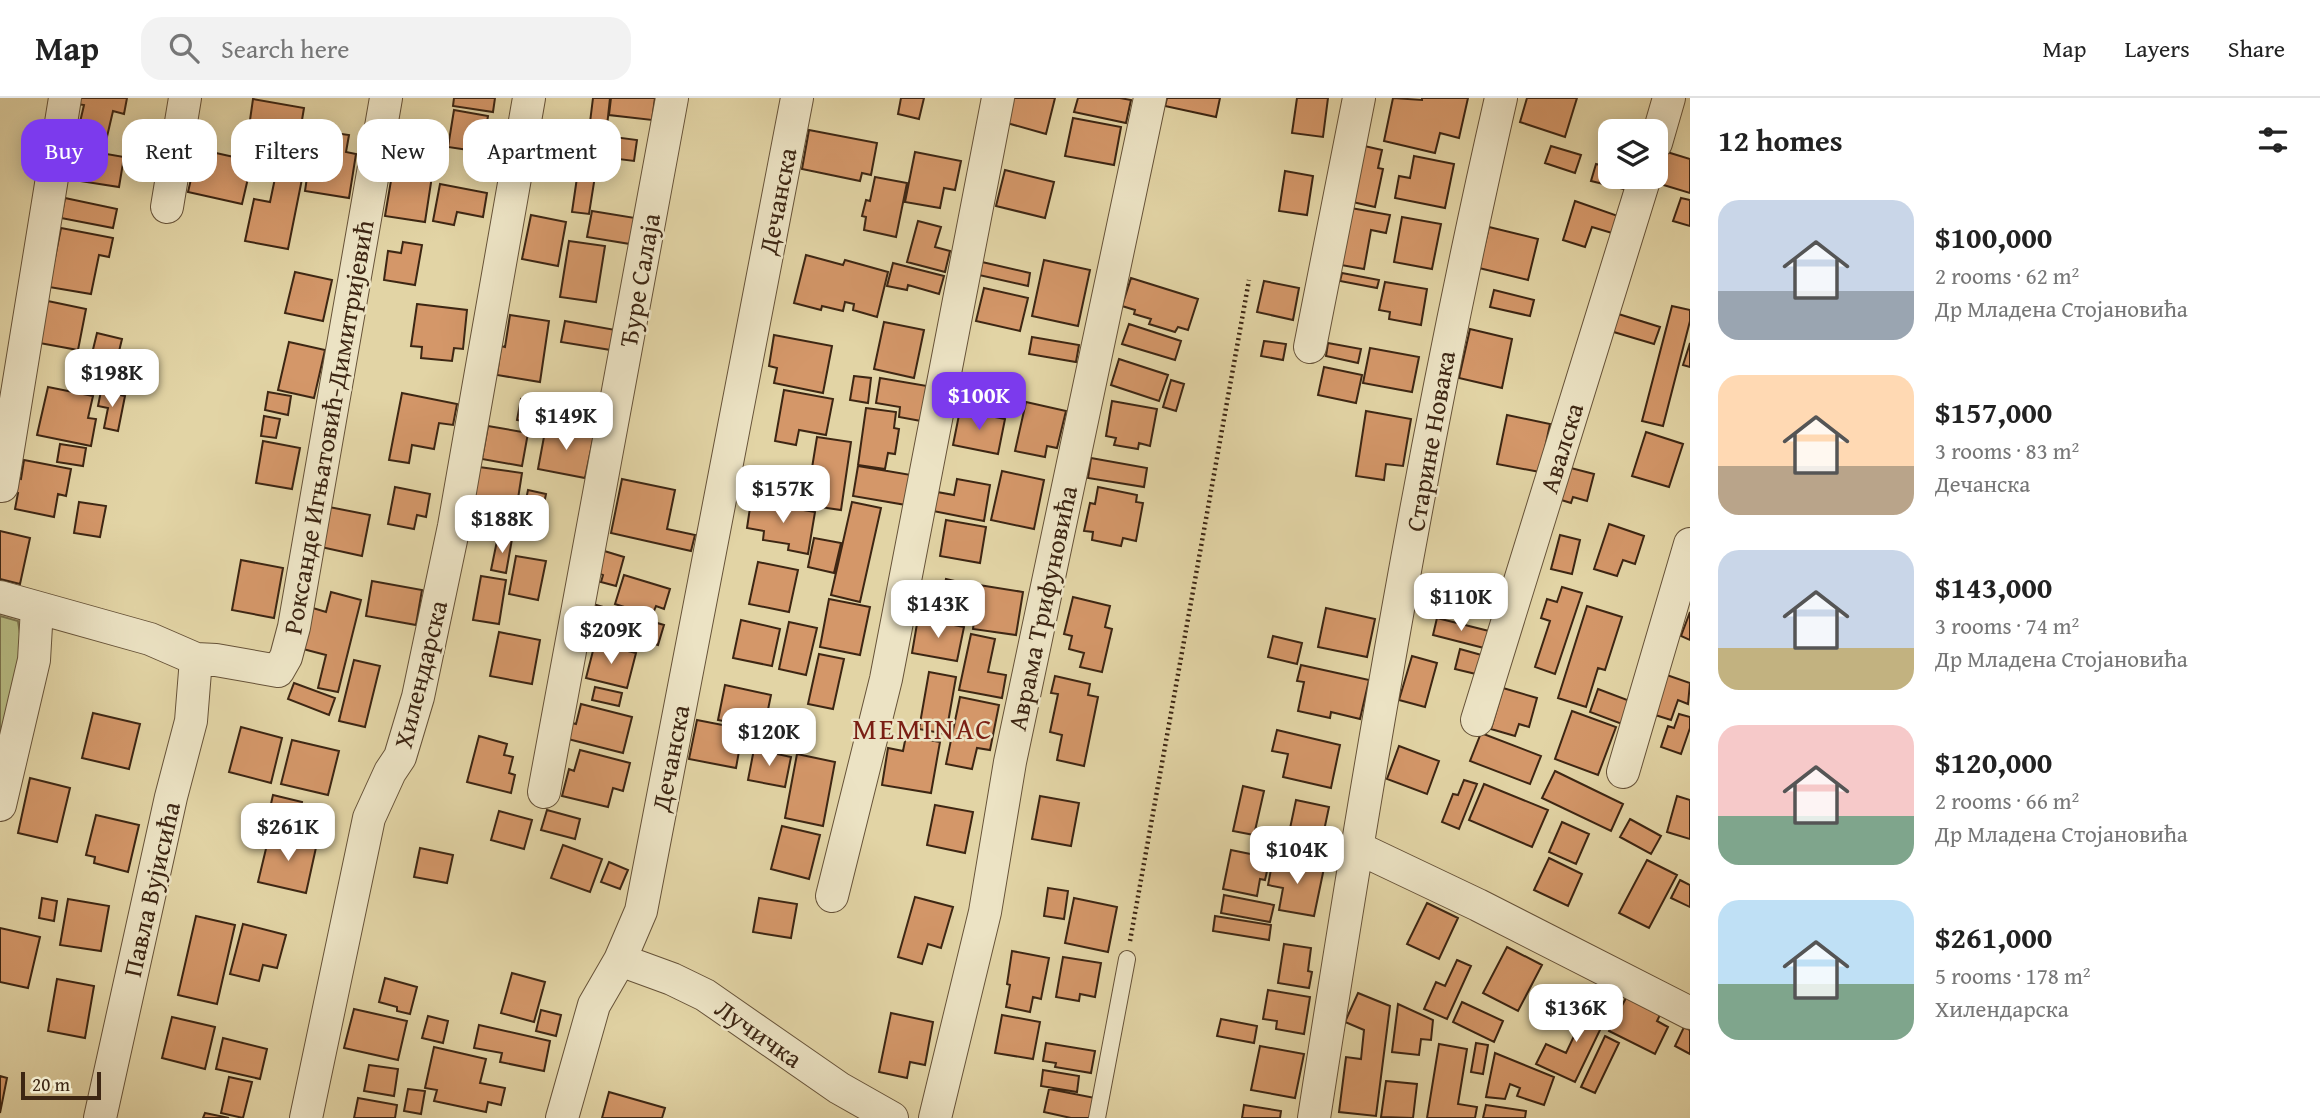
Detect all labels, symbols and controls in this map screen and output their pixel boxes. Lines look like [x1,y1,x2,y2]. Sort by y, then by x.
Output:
search box [141,17,631,80]
text: Map [35,24,99,72]
icon: search [165,29,203,67]
text: Search here [221,29,349,68]
text: Map [2043,31,2086,66]
text: Layers [2124,31,2190,66]
text: Share [2228,31,2285,66]
text: 12 homes [1718,118,1843,162]
chip: Buy [21,119,108,182]
chip: Rent [122,119,217,182]
chip: Filters [231,119,343,182]
chip: New [357,119,449,182]
chip: Apartment [463,119,621,182]
map controls [1598,119,1668,189]
button: layers [1598,119,1668,189]
icon: filters [2254,121,2292,159]
street label: Дечанска [747,144,807,259]
street label: Ђуре Салаја [608,209,670,350]
text: $100,000 [1935,215,2052,259]
street label: Роксанде Игњатовић-Димитријевић [272,216,384,637]
icon: home [1774,228,1858,312]
text: 2 rooms · 62 m² [1935,259,2079,292]
text: Др Младена Стојановића [1935,292,2188,325]
street label: Старине Новака [1395,347,1465,535]
pin: $198K [63,350,161,409]
text: $198K [81,355,143,388]
pin: $100K [930,372,1028,432]
text: $100K [948,378,1010,411]
text: $157,000 [1935,390,2052,434]
pin: $149K [517,392,615,452]
street label: Авалска [1529,397,1593,498]
text: $149K [535,398,597,431]
icon: home [1774,403,1858,487]
text: 3 rooms · 83 m² [1935,434,2079,467]
pin: $157K [734,466,832,525]
text: Дечанска [1935,467,2030,500]
text: $157K [752,471,814,504]
street label: Аврама Трифуновића [997,481,1087,734]
pin: $188K [453,496,551,555]
text: $188K [471,501,533,534]
text: $143,000 [1935,565,2052,609]
pin: $110K [1412,574,1510,633]
icon: home [1774,578,1858,662]
text: $110K [1430,579,1492,612]
pin: $143K [889,580,987,640]
text: $143K [907,586,969,619]
street label: Хилендарска [383,595,457,752]
pin: $209K [562,606,660,666]
text: 3 rooms · 74 m² [1935,609,2079,642]
text: $209K [580,612,642,645]
text: Др Младена Стојановића [1935,642,2188,675]
street label: Дечанска [640,701,700,816]
district label: MEMINAC [852,706,994,750]
pin: $120K [720,708,818,768]
text: $120K [738,714,800,747]
text: $120,000 [1935,740,2052,784]
icon: home [1774,753,1858,837]
text: 2 rooms · 66 m² [1935,784,2079,817]
street label: Павла Вујисића [112,797,190,980]
pin: $261K [239,804,337,863]
text: $261K [257,809,319,842]
text: Др Младена Стојановића [1935,817,2188,850]
pin: $104K [1248,826,1346,886]
text: $104K [1266,832,1328,865]
text: $261,000 [1935,915,2052,959]
icon: home [1774,928,1858,1012]
text: 5 rooms · 178 m² [1935,959,2090,992]
pin: $136K [1527,984,1625,1044]
street label: Лучичка [707,989,811,1078]
text: $136K [1545,990,1607,1023]
text: Хилендарска [1935,992,2069,1025]
scale bar [21,1069,102,1101]
text: 20 m [32,1070,70,1098]

